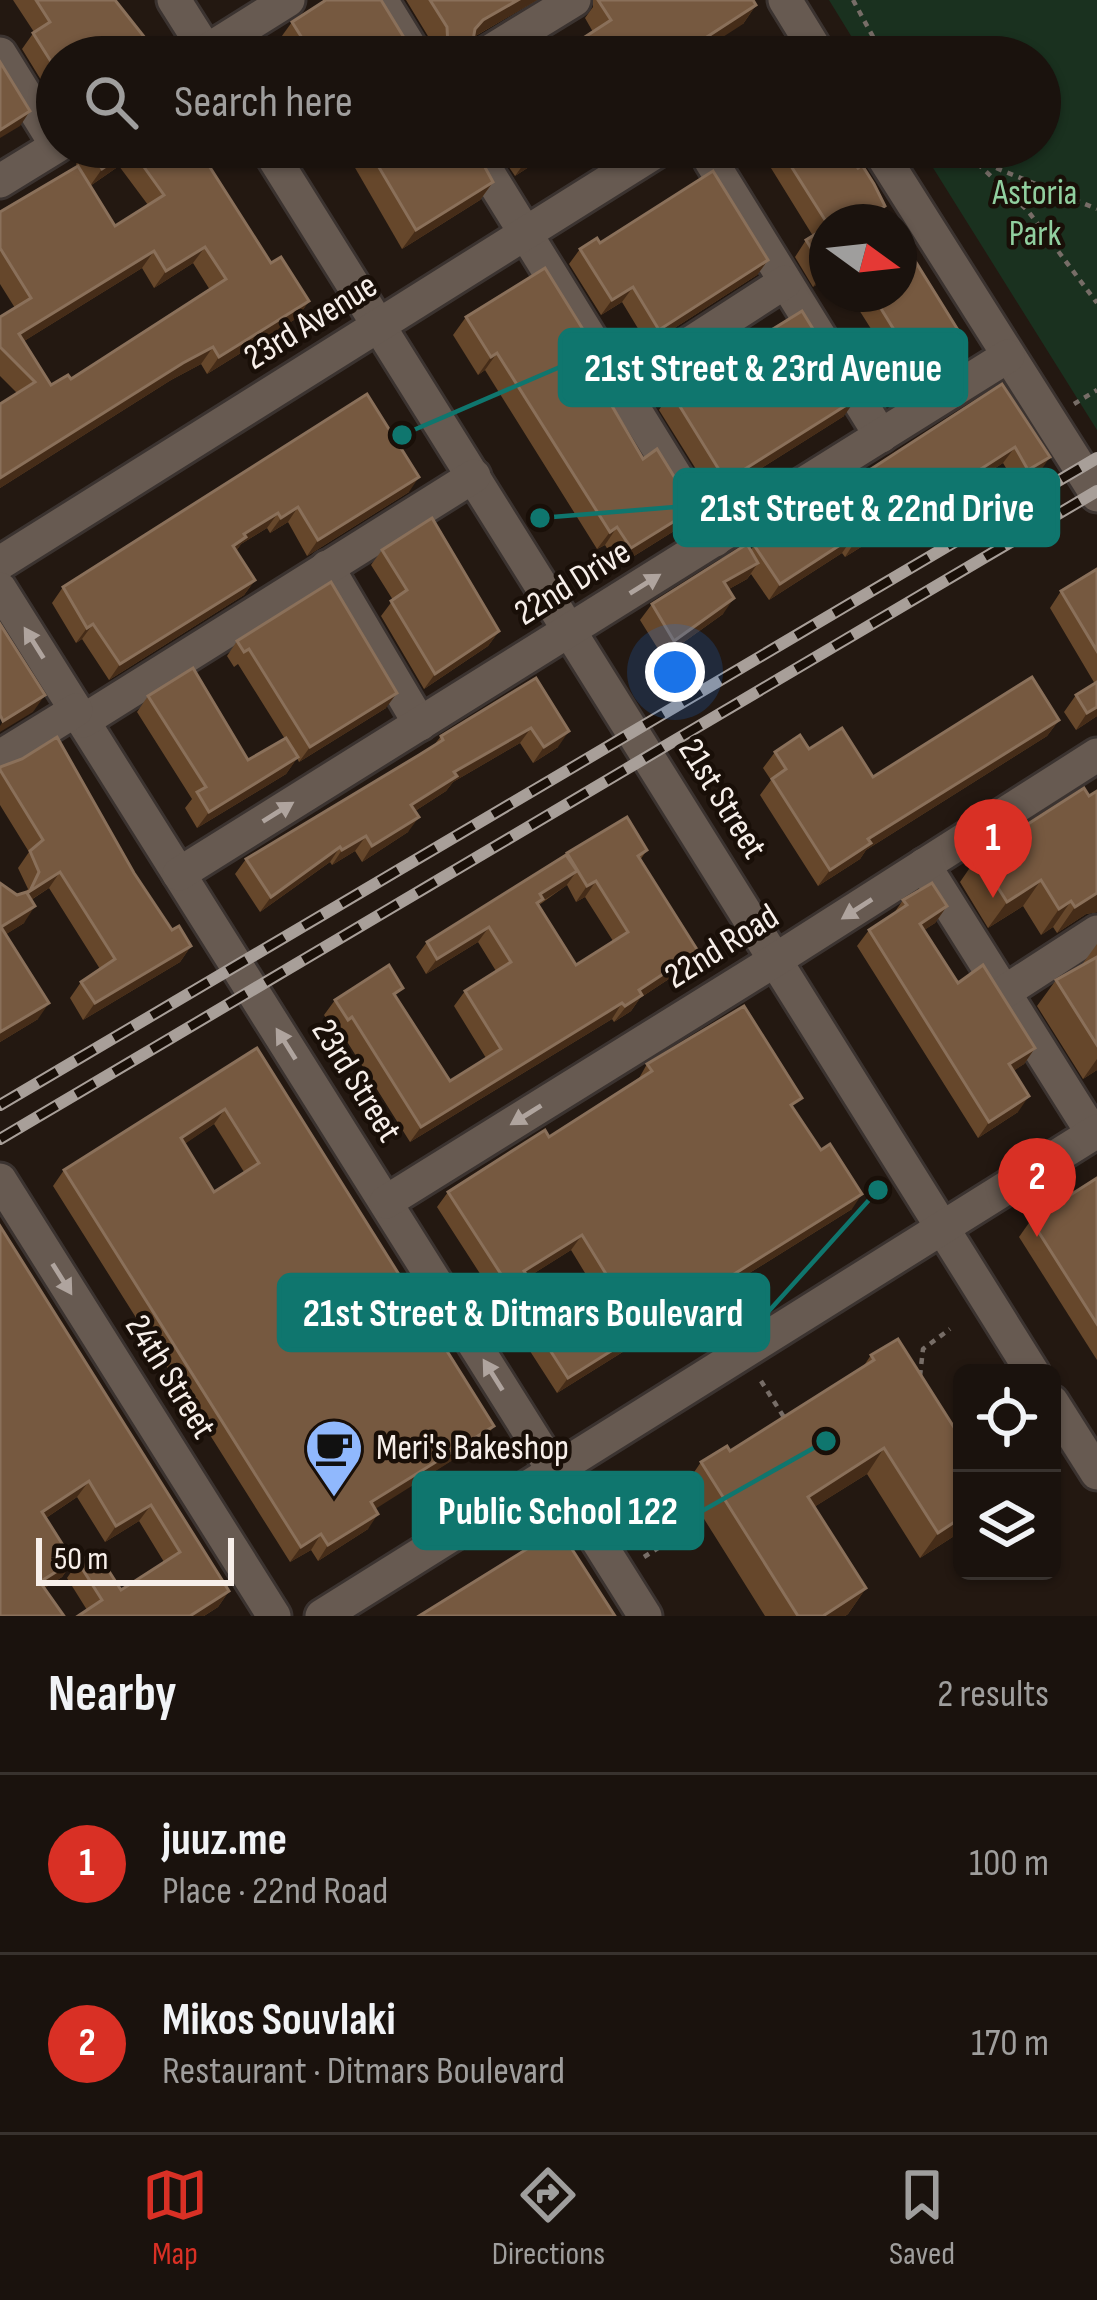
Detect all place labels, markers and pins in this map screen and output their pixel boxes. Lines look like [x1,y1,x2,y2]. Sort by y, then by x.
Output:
callout: 21st Street & 23rd Avenue [560,330,966,405]
callout: 21st Street & 22nd Drive [675,470,1058,545]
pin: 1 [954,799,1032,898]
pin: 2 [998,1138,1076,1237]
callout: 21st Street & Ditmars Boulevard [279,1275,768,1350]
cafe icon: Meri's Bakeshop [303,1417,365,1499]
place label: Meri's Bakeshop [376,1427,569,1470]
callout: Public School 122 [414,1473,702,1548]

